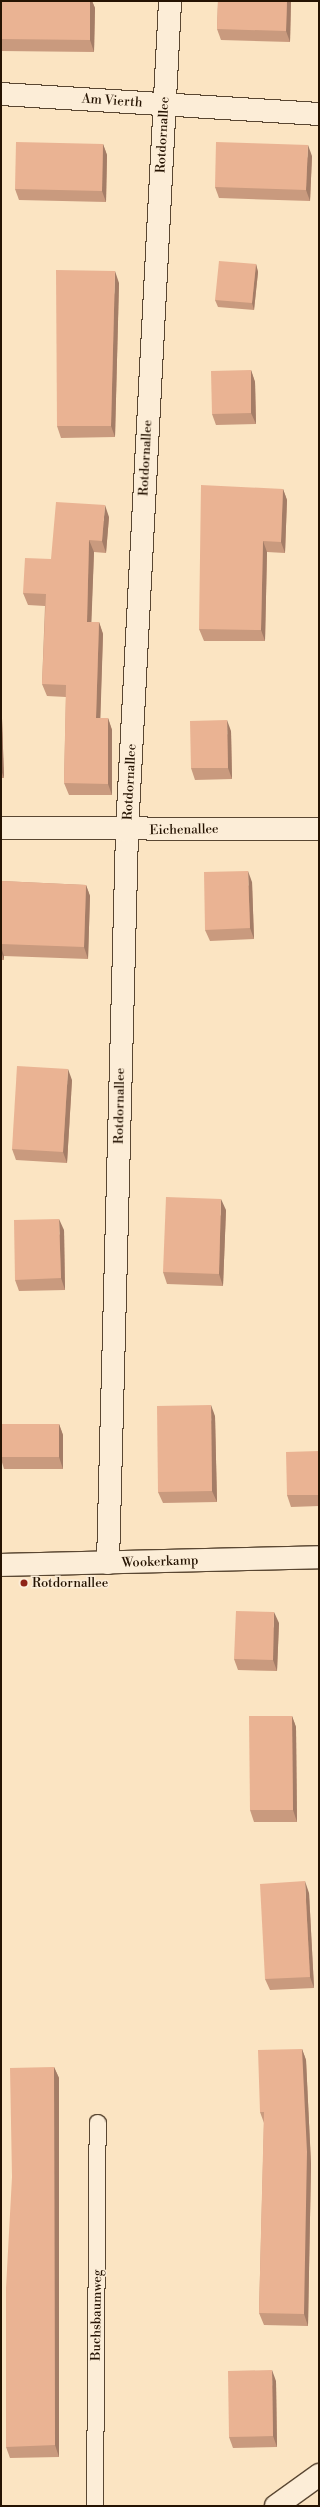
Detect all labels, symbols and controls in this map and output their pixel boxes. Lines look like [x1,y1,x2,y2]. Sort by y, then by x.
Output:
street label: Am Vierth [81,91,143,111]
street label: Rotdornallee [153,96,173,174]
street label: Rotdornallee [136,419,156,497]
street label: Rotdornallee [120,743,140,821]
street label: Eichenallee [149,822,219,838]
street label: Rotdornallee [112,1068,128,1144]
street label: Wookerkamp [121,1553,199,1571]
place label: Rotdornallee [32,1575,108,1591]
marker: Rotdornallee [19,1578,29,1588]
street label: Buchsbaumweg [88,2269,106,2361]

